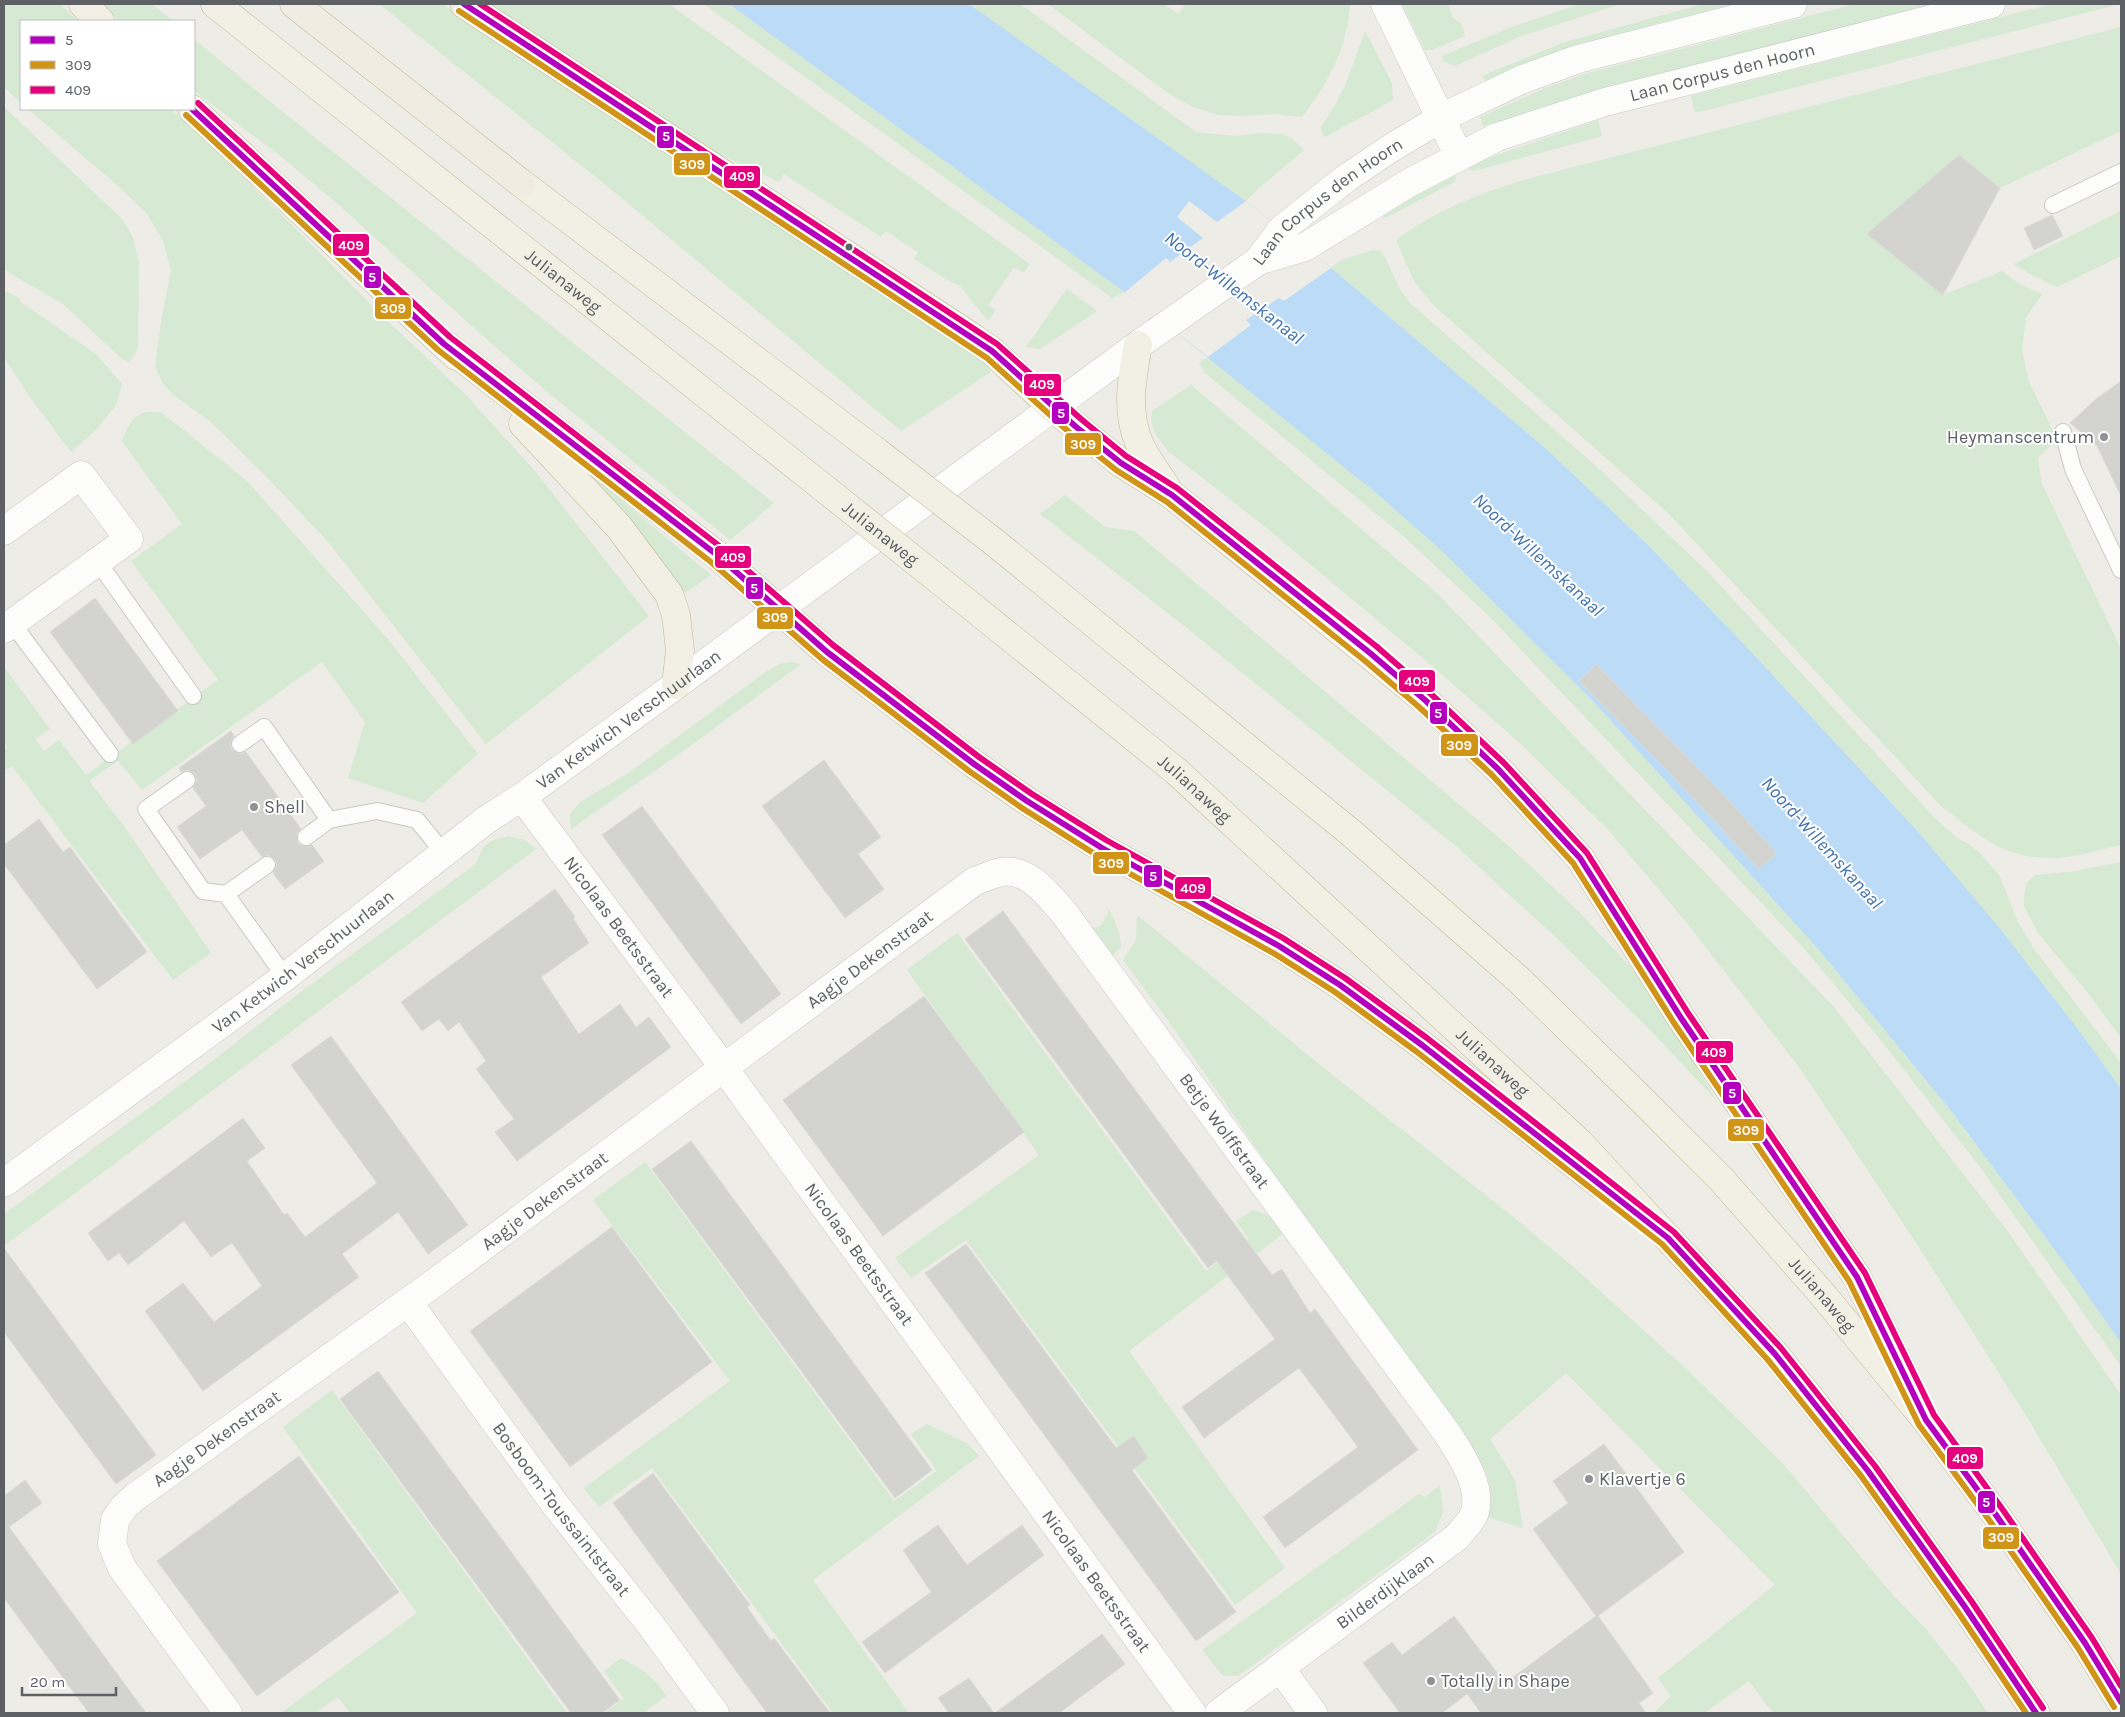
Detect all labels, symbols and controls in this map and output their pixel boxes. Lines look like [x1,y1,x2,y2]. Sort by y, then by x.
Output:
legend [20,20,195,110]
text: 5 [65,31,73,49]
street label: Laan Corpus den Hoorn [1627,38,1817,106]
text: 309 [65,56,91,74]
text: 409 [65,81,91,99]
line badge: 5 [656,125,675,149]
text: 5 [662,128,670,145]
street label: Laan Corpus den Hoorn [1248,133,1407,270]
line badge: 309 [673,152,711,176]
text: 309 [679,156,705,173]
line badge: 409 [723,165,761,189]
text: 409 [729,168,755,185]
water label: Noord-Willemskanaal [1160,227,1308,349]
line badge: 409 [332,233,370,257]
text: 409 [338,237,364,254]
unlabelled marker [844,242,854,252]
street label: Julianaweg [521,244,606,318]
line badge: 5 [363,265,382,289]
text: 5 [368,269,376,286]
line badge: 309 [374,296,412,320]
text: 309 [380,300,406,317]
line badge: 409 [1023,373,1062,397]
text: 409 [1029,376,1055,393]
line badge: 5 [1051,401,1070,425]
text: 5 [1057,405,1065,422]
place label: Heymanscentrum [1947,426,2094,448]
marker: Heymanscentrum [2098,431,2110,443]
line badge: 309 [1064,432,1102,456]
text: 309 [1070,436,1096,453]
water label: Noord-Willemskanaal [1468,489,1608,621]
street label: Julianaweg [838,496,923,571]
line badge: 409 [714,545,752,569]
text: 409 [720,549,746,566]
line badge: 5 [745,576,764,600]
text: 5 [750,580,758,597]
line badge: 309 [756,606,794,630]
text: 309 [762,609,788,626]
street label: Van Ketwich Verschuurlaan [532,645,725,794]
line badge: 409 [1398,669,1436,693]
text: 409 [1404,673,1430,690]
line badge: 5 [1429,701,1448,725]
text: 5 [1434,705,1442,722]
line badge: 309 [1440,733,1479,757]
text: 309 [1446,737,1472,754]
street label: Julianaweg [1153,750,1236,828]
water label: Noord-Willemskanaal [1757,772,1887,914]
place label: Shell [264,796,305,818]
marker: Shell [248,801,260,813]
line badge: 309 [1092,851,1130,875]
street label: Nicolaas Beetsstraat [559,852,679,1002]
text: 309 [1098,855,1124,872]
line badge: 5 [1143,864,1163,888]
text: 5 [1149,868,1157,885]
line badge: 409 [1174,876,1212,900]
text: 409 [1180,880,1206,897]
street label: Van Ketwich Verschuurlaan [207,885,398,1038]
street label: Aagje Dekenstraat [802,905,937,1013]
street label: Julianaweg [1452,1024,1534,1102]
line badge: 409 [1695,1040,1734,1064]
text: 409 [1701,1044,1727,1061]
street label: Betje Wolffstraat [1175,1069,1274,1193]
line badge: 5 [1722,1081,1742,1105]
text: 5 [1728,1085,1736,1102]
line badge: 309 [1727,1118,1765,1142]
text: 309 [1733,1122,1759,1139]
street label: Aagje Dekenstraat [477,1147,612,1255]
street label: Nicolaas Beetsstraat [800,1179,918,1330]
street label: Julianaweg [1784,1253,1860,1337]
street label: Aagje Dekenstraat [149,1385,285,1492]
street label: Bosboom-Toussaintstraat [488,1418,635,1601]
line badge: 409 [1946,1446,1984,1470]
text: 409 [1952,1450,1978,1467]
place label: Klavertje 6 [1599,1468,1686,1490]
marker: Klavertje 6 [1583,1473,1595,1485]
line badge: 5 [1977,1490,1996,1514]
text: 5 [1982,1494,1990,1511]
street label: Nicolaas Beetsstraat [1037,1506,1156,1657]
line badge: 309 [1982,1526,2020,1550]
text: 309 [1988,1529,2014,1546]
street label: Bilderdijklaan [1332,1548,1438,1634]
scale bar [22,1664,116,1696]
place label: Totally in Shape [1441,1670,1570,1692]
text: 20 m [30,1673,65,1691]
marker: Totally in Shape [1425,1675,1437,1687]

